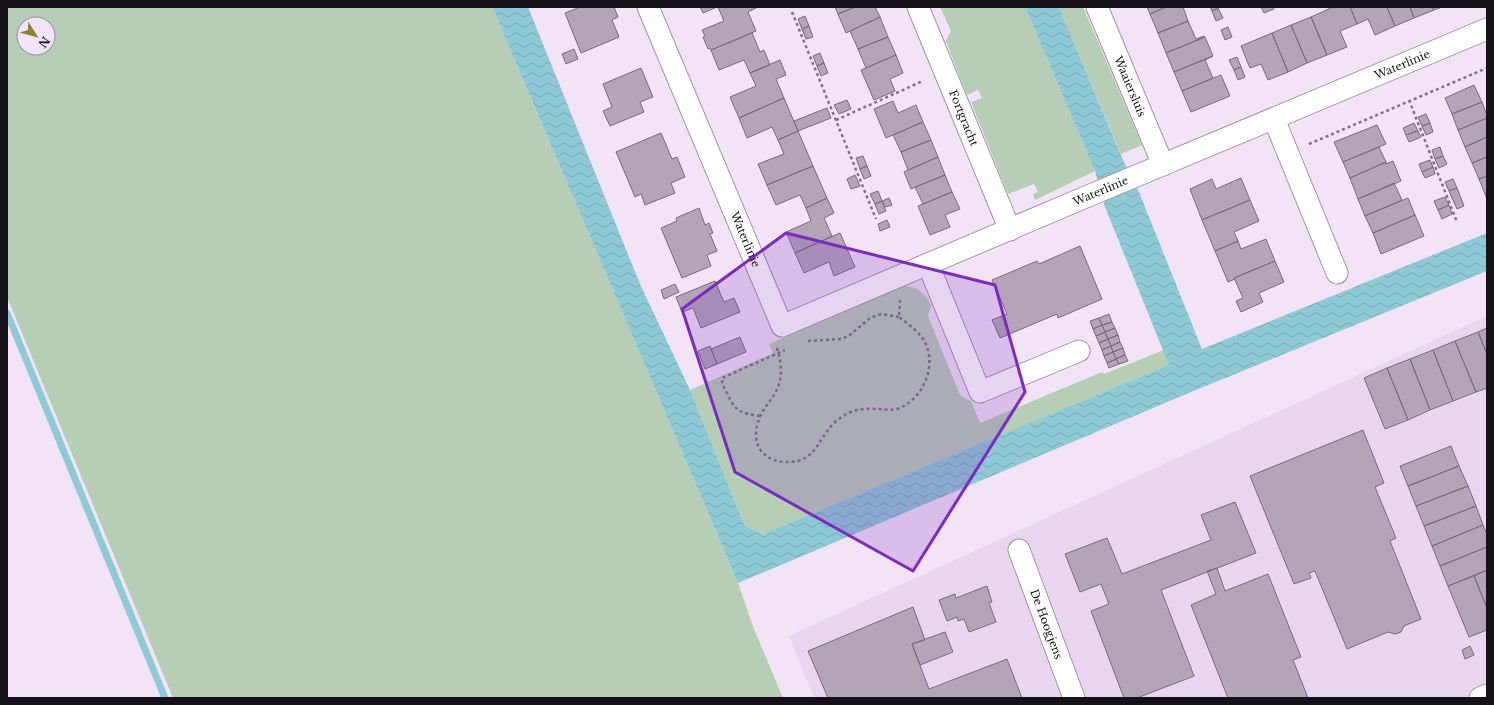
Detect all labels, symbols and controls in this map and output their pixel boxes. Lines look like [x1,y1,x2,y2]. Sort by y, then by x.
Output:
north arrow [16,16,56,56]
text: N [35,34,53,51]
street label: Waterlinie [1371,47,1432,83]
street label: Waaiersluis [1111,53,1149,119]
street label: Fortgracht [946,88,982,149]
street label: Waterlinie [1070,173,1130,209]
street label: Waterlinie [727,209,763,269]
street label: De Hoogjens [1027,587,1066,661]

